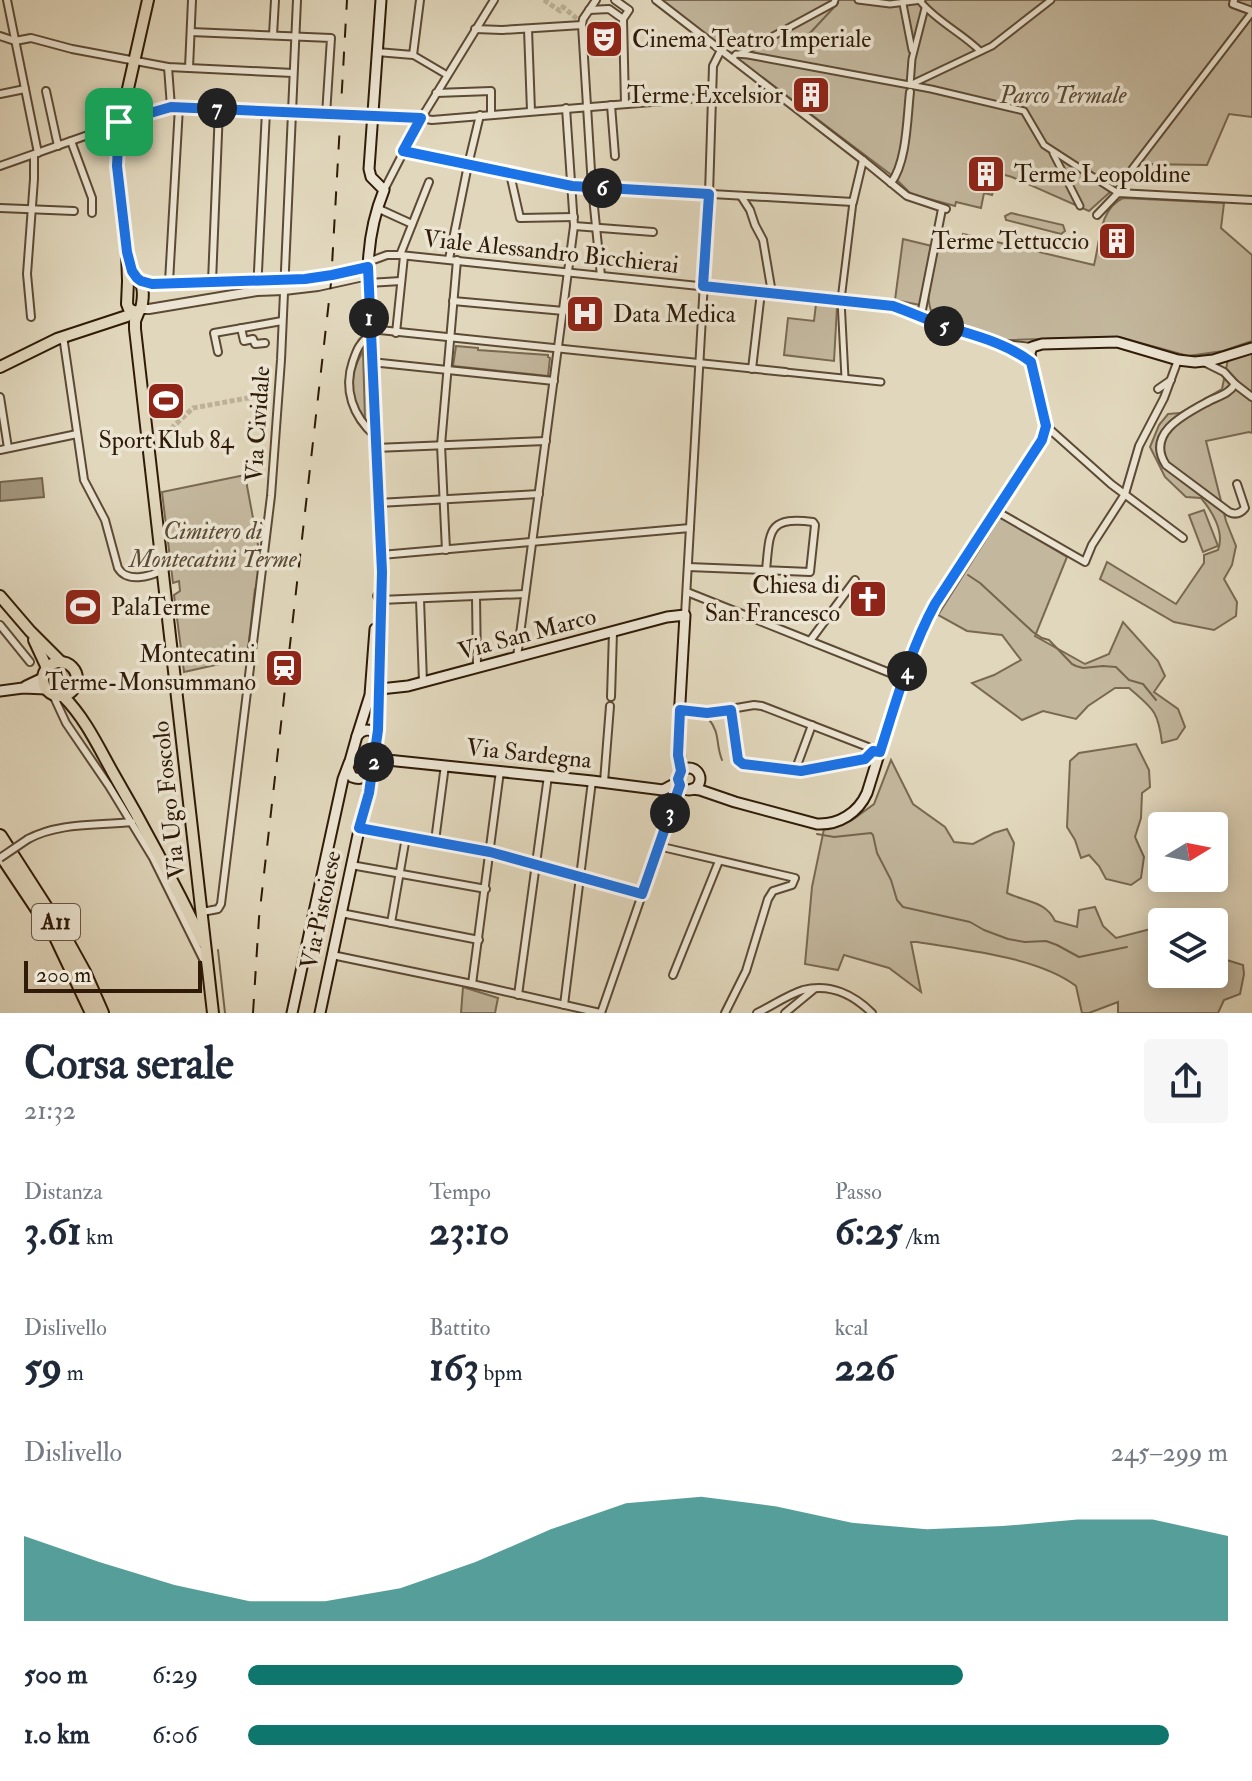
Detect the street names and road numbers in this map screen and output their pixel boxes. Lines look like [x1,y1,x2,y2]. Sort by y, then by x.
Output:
street label: Viale Alessandro Bicchierai [422,223,680,281]
street label: Via Cividale [238,365,278,483]
street label: Via San Marco [455,601,599,667]
street label: Via Ugo Foscolo [145,719,193,881]
street label: Via Sardegna [465,732,594,776]
street label: Via Pistoiese [293,848,349,972]
road number: A11 [32,904,80,940]

